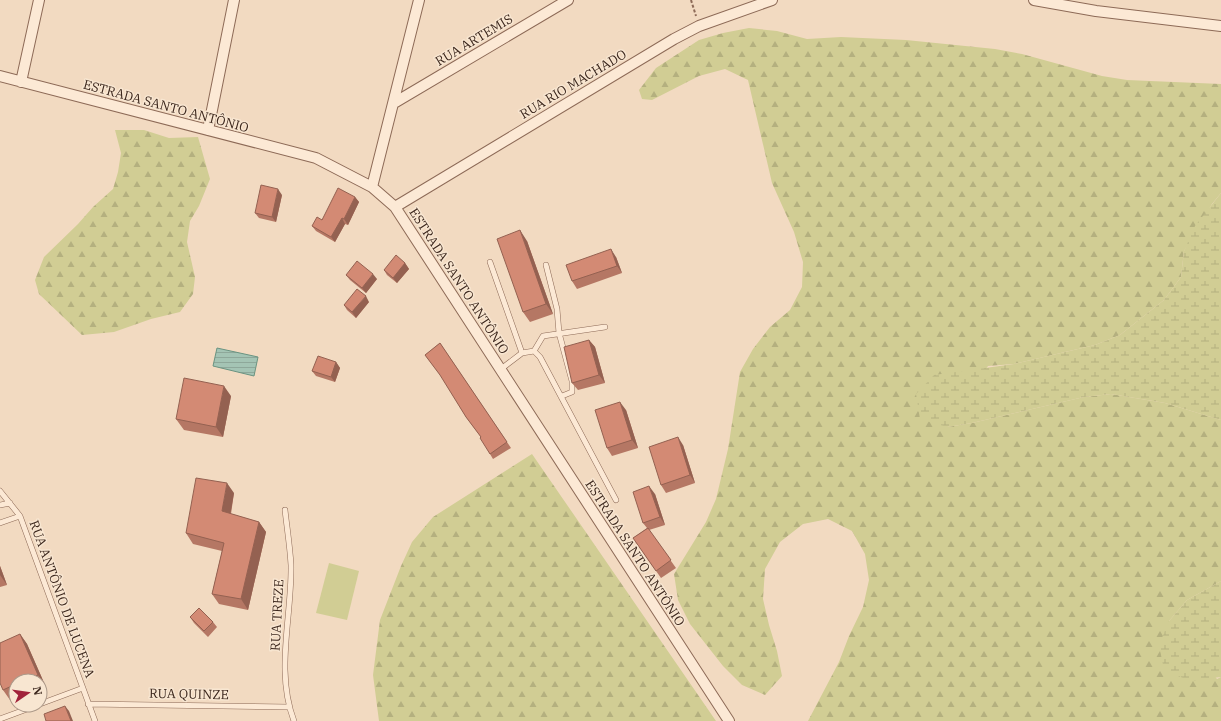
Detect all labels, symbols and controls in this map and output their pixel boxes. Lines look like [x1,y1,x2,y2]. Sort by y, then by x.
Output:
street label: RUA ARTEMIS [432,10,516,70]
street label: RUA RIO MACHADO [517,45,629,123]
street label: ESTRADA SANTO ANTÔNIO [81,76,251,136]
street label: ESTRADA SANTO ANTÔNIO [405,205,513,357]
street label: ESTRADA SANTO ANTÔNIO [581,477,689,629]
street label: RUA ANTÔNIO DE LUCENA [26,518,98,680]
street label: RUA TREZE [267,579,287,651]
north arrow [8,673,48,713]
text: N [30,685,46,697]
street label: RUA QUINZE [149,685,229,703]

